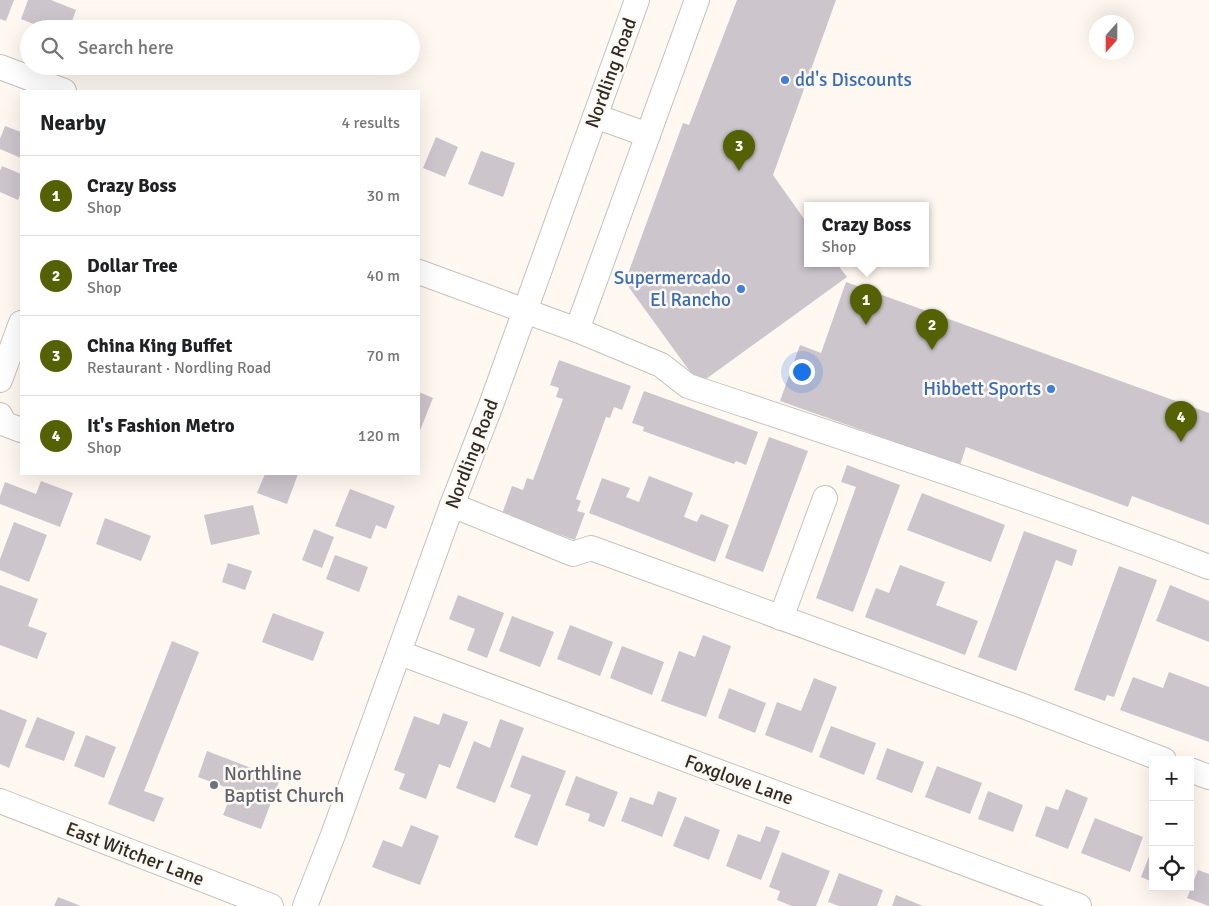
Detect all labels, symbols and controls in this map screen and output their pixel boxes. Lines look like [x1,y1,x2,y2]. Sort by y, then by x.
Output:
street label: Nordling Road [580,15,642,131]
north arrow [1089,15,1134,60]
search box [20,20,420,75]
icon: search [38,34,66,62]
text: Search here [78,36,174,60]
place label: dd's Discounts [795,68,912,92]
marker: dd's Discounts [779,74,791,86]
text: Nearby [40,110,106,136]
text: 4 results [341,113,400,133]
pin: 3 [723,130,755,171]
text: Crazy Boss [87,174,176,198]
text: 1 [52,186,60,206]
text: 30 m [366,186,400,206]
text: Shop [87,198,121,218]
popup [804,202,929,267]
text: Crazy Boss [822,213,911,237]
text: Shop [822,237,856,257]
text: Dollar Tree [87,254,178,278]
text: 2 [52,266,60,286]
text: 40 m [366,266,400,286]
place label: Supermercado El Rancho [614,266,731,312]
text: Shop [87,278,121,298]
marker: Supermercado El Rancho [735,283,747,295]
pin: 1 [850,284,882,325]
pin: 2 [916,309,948,350]
text: China King Buffet [87,334,232,358]
text: 3 [52,346,60,366]
text: 70 m [366,346,400,366]
text: Restaurant · Nordling Road [87,358,271,378]
your location [789,359,815,385]
place label: Hibbett Sports [923,377,1041,401]
marker: Hibbett Sports [1045,383,1057,395]
street label: Nordling Road [440,396,504,512]
pin: 4 [1165,401,1197,442]
text: It's Fashion Metro [87,414,235,438]
text: 4 [52,426,60,446]
text: 120 m [358,426,400,446]
text: Shop [87,438,121,458]
street label: Foxglove Lane [681,749,797,811]
map controls [1149,756,1194,891]
button: + [1149,756,1194,801]
place label: Northline Baptist Church [224,762,344,808]
marker: Northline Baptist Church [208,779,220,791]
button: − [1149,801,1194,846]
street label: East Witcher Lane [62,817,208,891]
button: locate [1149,846,1194,891]

